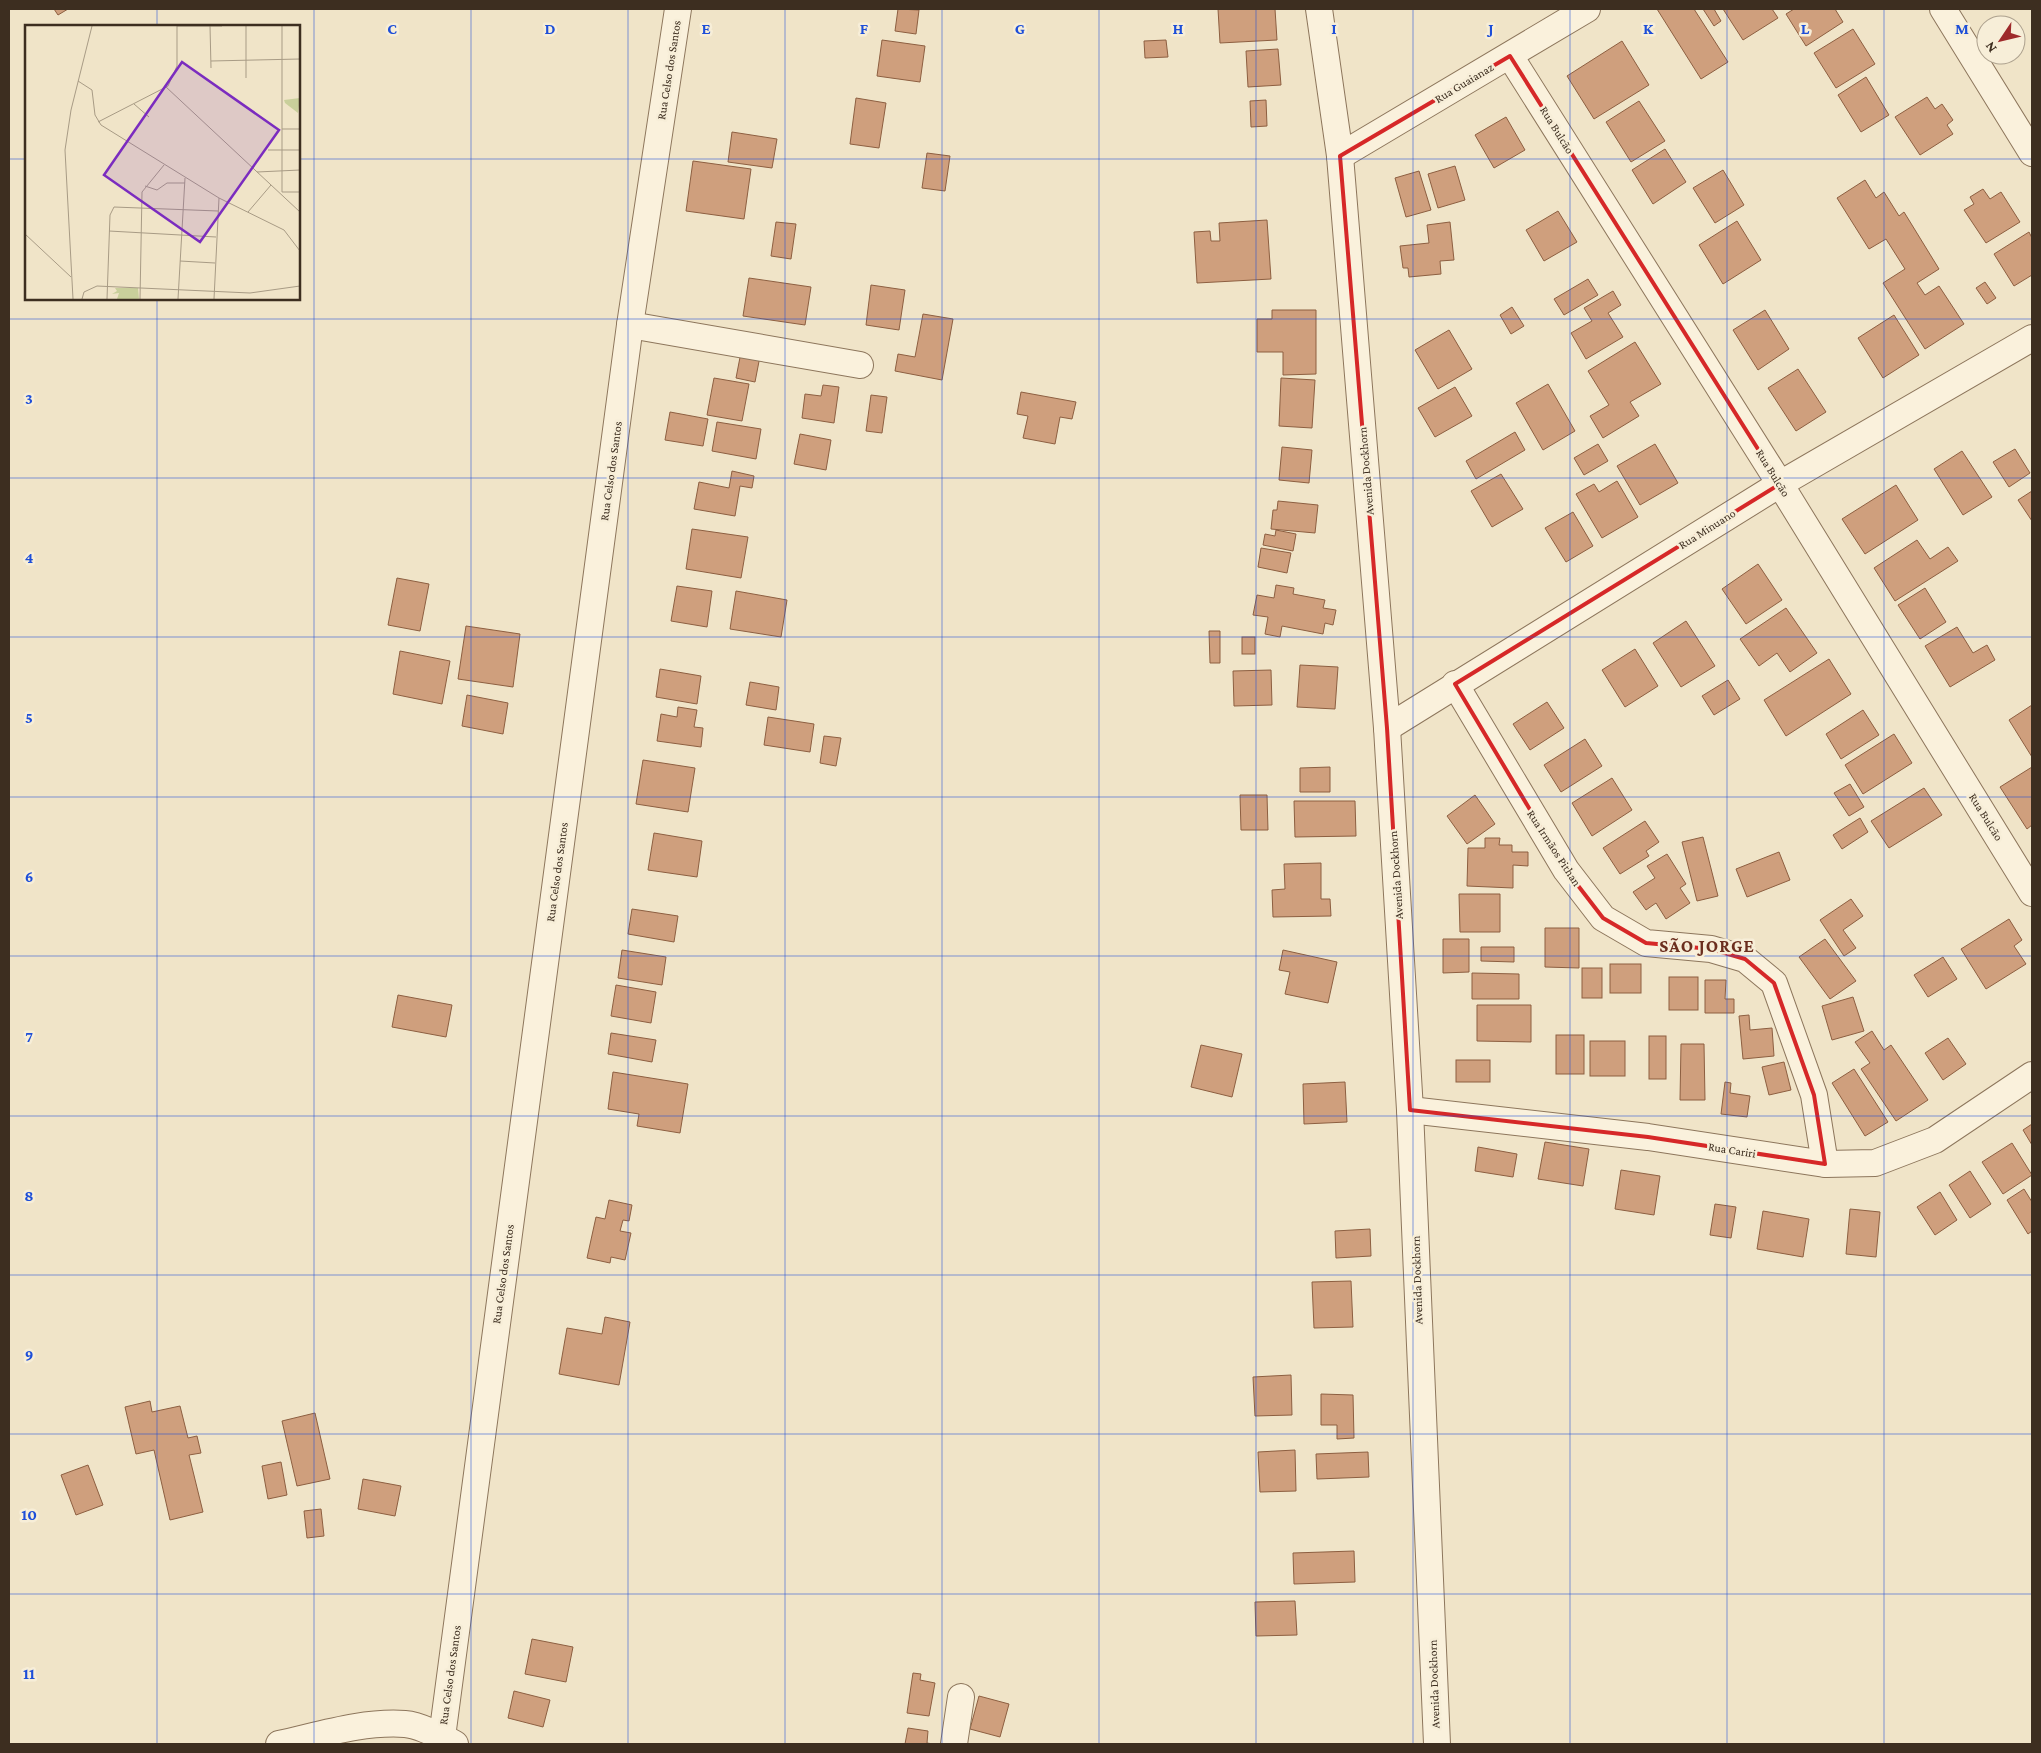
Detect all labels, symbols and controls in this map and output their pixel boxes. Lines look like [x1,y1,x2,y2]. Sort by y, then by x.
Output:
north arrow [1976,15,2026,65]
street label: Rua Celso dos Santos [654,19,684,121]
text: C [387,20,397,37]
text: D [544,20,556,37]
text: E [701,20,711,37]
text: F [860,20,869,37]
text: G [1015,20,1025,37]
text: H [1173,20,1184,37]
text: I [1331,20,1337,37]
text: J [1486,20,1494,37]
text: K [1643,20,1654,37]
text: L [1801,20,1810,37]
text: M [1955,20,1969,37]
inset map [25,25,300,300]
text: N [1981,39,2000,56]
street label: Rua Guaianaz [1432,60,1496,106]
street label: Rua Bulcão [1537,104,1577,156]
text: 3 [25,390,33,407]
street label: Rua Celso dos Santos [597,420,625,522]
street label: Avenida Dockhorn [1355,426,1377,516]
street label: Rua Bulcão [1753,447,1793,499]
street label: Rua Minuano [1676,506,1738,552]
text: 4 [25,549,34,566]
text: 5 [25,709,33,726]
street label: Rua Bulcão [1966,791,2006,843]
street label: Rua Irmãos Pithan [1524,807,1584,889]
street label: Rua Celso dos Santos [543,821,571,923]
street label: Avenida Dockhorn [1386,830,1406,920]
text: 6 [25,868,33,885]
district label: SÃO JORGE [1659,936,1755,956]
text: 7 [25,1028,33,1045]
street label: Rua Cariri [1707,1139,1757,1161]
text: 8 [24,1187,34,1204]
street label: Rua Celso dos Santos [489,1223,517,1325]
street label: Avenida Dockhorn [1408,1235,1426,1325]
text: 9 [25,1346,33,1363]
text: 10 [21,1506,37,1523]
street label: Rua Celso dos Santos [436,1624,464,1726]
street label: Avenida Dockhorn [1425,1639,1443,1729]
text: 11 [23,1665,35,1682]

